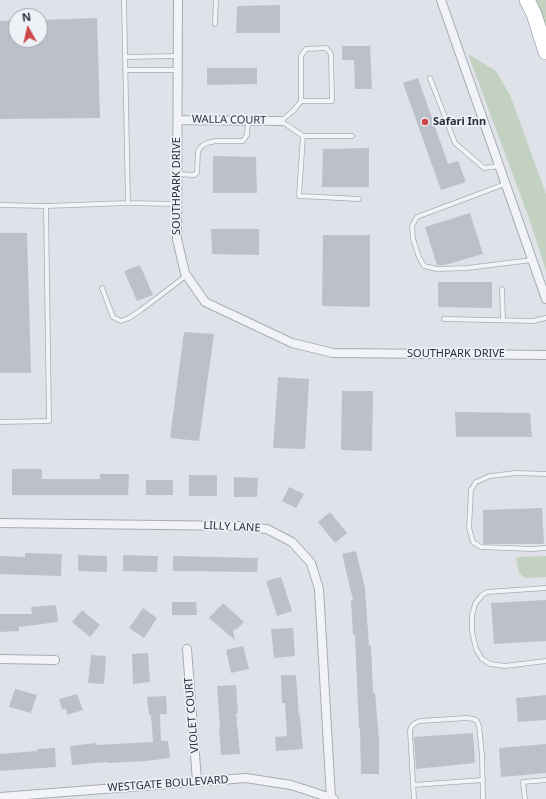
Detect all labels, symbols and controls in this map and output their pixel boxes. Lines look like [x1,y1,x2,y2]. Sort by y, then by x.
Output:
north arrow [8,8,48,48]
text: N [21,9,32,25]
street label: WALLA COURT [192,113,266,127]
place label: Safari Inn [433,115,486,129]
marker: Safari Inn [420,117,430,127]
street label: SOUTHPARK DRIVE [170,137,184,235]
street label: SOUTHPARK DRIVE [407,347,505,361]
street label: LILLY LANE [203,519,261,535]
street label: VIOLET COURT [182,677,202,753]
street label: WESTGATE BOULEVARD [107,773,229,795]

